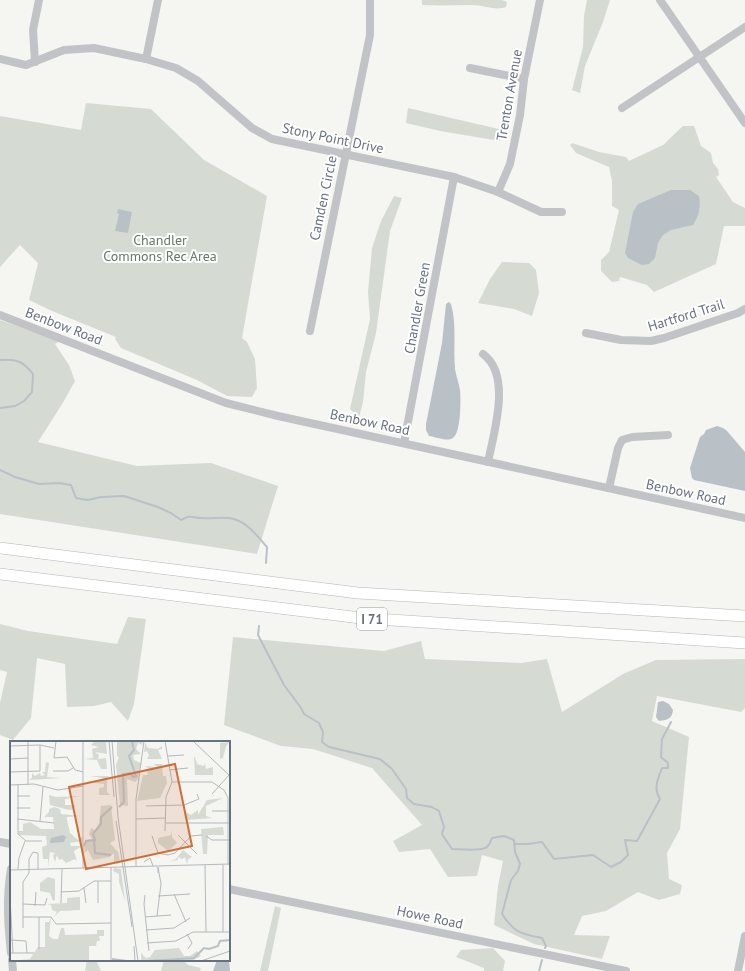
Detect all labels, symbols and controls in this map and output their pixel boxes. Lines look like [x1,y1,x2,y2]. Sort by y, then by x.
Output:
street label: Trenton Avenue [492,48,526,142]
street label: Stony Point Drive [281,118,385,158]
street label: Camden Circle [305,154,341,242]
park label: Chandler Commons Rec Area [103,231,217,265]
street label: Chandler Green [400,261,434,355]
street label: Hartford Trail [645,295,727,335]
street label: Benbow Road [23,303,105,349]
street label: Benbow Road [328,405,412,439]
street label: Benbow Road [644,475,728,509]
road number: I 71 [357,608,387,630]
inset map [10,741,230,961]
street label: Howe Road [395,901,465,933]

